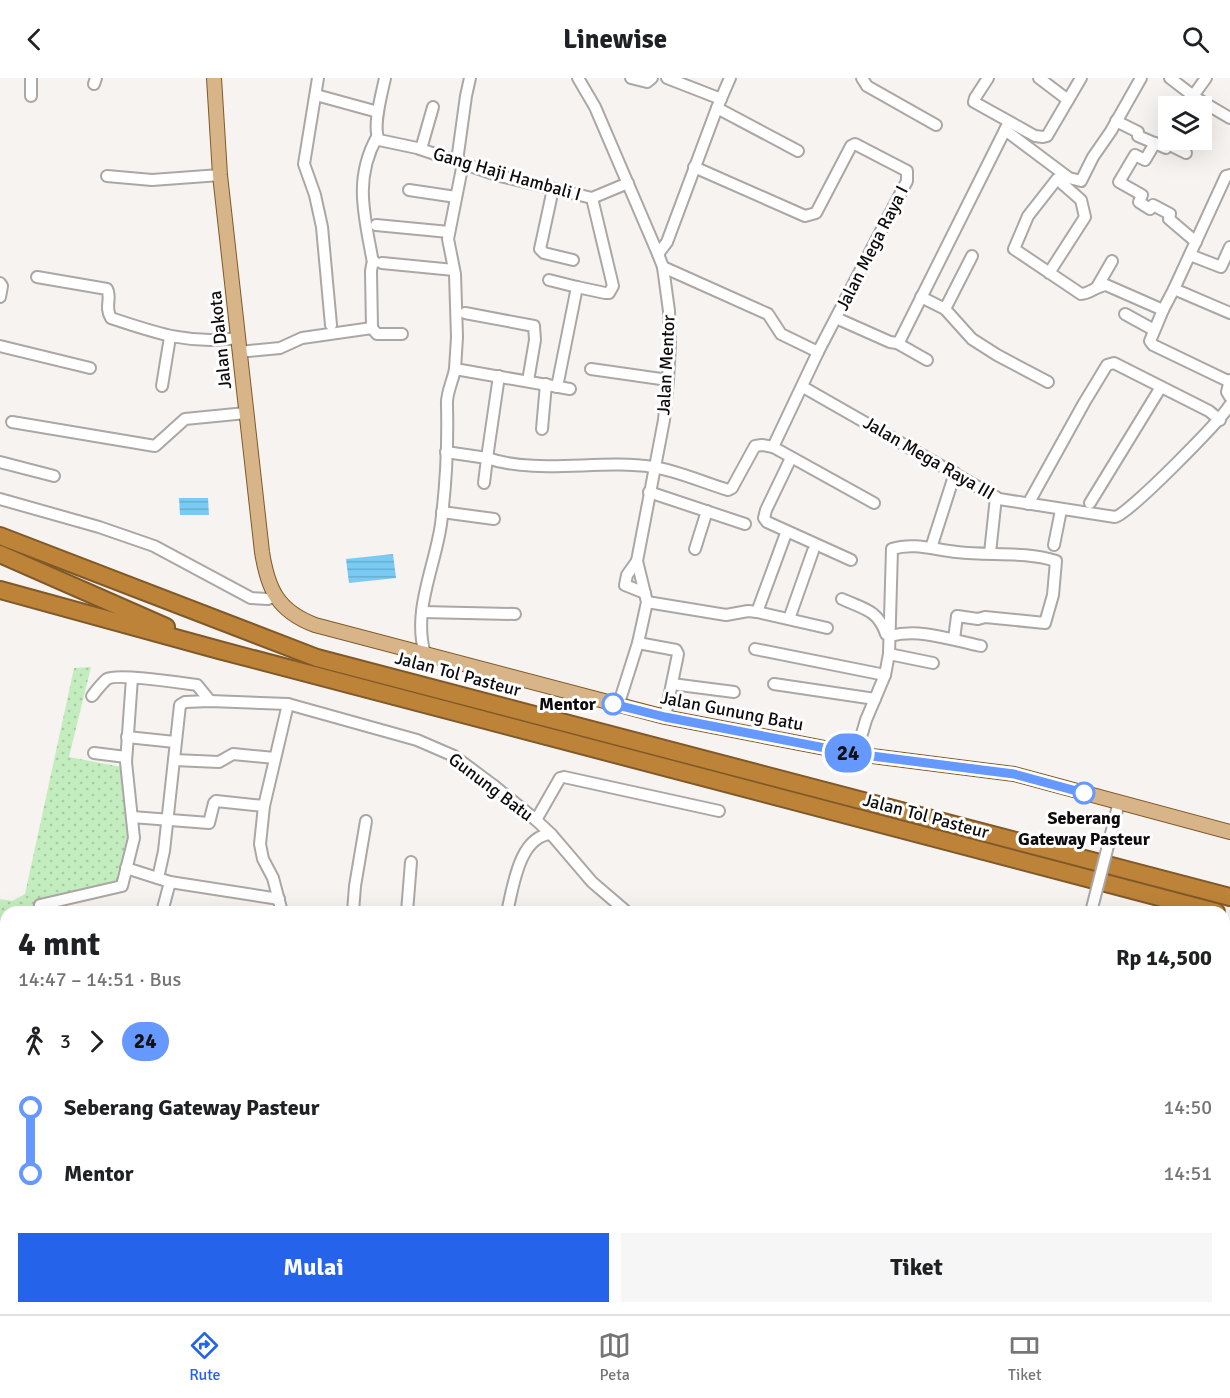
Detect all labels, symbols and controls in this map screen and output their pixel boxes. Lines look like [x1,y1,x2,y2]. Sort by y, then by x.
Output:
icon: back [18,23,51,56]
text: Linewise [563,23,667,56]
icon: search [1179,23,1212,56]
map controls [1158,96,1212,150]
button: layers [1158,96,1212,150]
street label: Gang Haji Hambali I [431,142,583,206]
street label: Jalan Mega Raya I [831,182,913,314]
street label: Jalan Dakota [204,290,236,390]
street label: Jalan Mentor [652,314,680,416]
street label: Jalan Mega Raya III [860,412,998,504]
street label: Jalan Tol Pasteur [393,647,524,701]
street label: Jalan Gunung Batu [659,686,805,736]
place label: Mentor [539,693,597,715]
marker: Mentor [602,693,624,715]
line badge: 24 [821,734,875,772]
text: 24 [837,740,859,766]
street label: Gunung Batu [444,748,538,826]
marker: Seberang Gateway Pasteur [1073,782,1095,804]
street label: Jalan Tol Pasteur [861,789,992,843]
place label: Seberang Gateway Pasteur [1018,807,1151,850]
text: 4 mnt [18,924,100,965]
text: Rp 14,500 [1116,944,1212,971]
text: 14:47 – 14:51 · Bus [18,967,181,992]
icon: walk [18,1025,51,1058]
icon: forward [80,1025,113,1058]
text: 24 [134,1028,157,1054]
text: 3 [60,1029,71,1054]
text: Seberang Gateway Pasteur [64,1094,319,1121]
text: 14:50 [1163,1095,1212,1120]
text: Mentor [64,1160,134,1187]
text: 14:51 [1163,1161,1212,1186]
button: Mulai [18,1233,609,1302]
button: Tiket [621,1233,1212,1302]
tab: Rute [188,1329,221,1385]
tab: Peta [598,1329,631,1385]
tab: Tiket [1008,1329,1042,1385]

